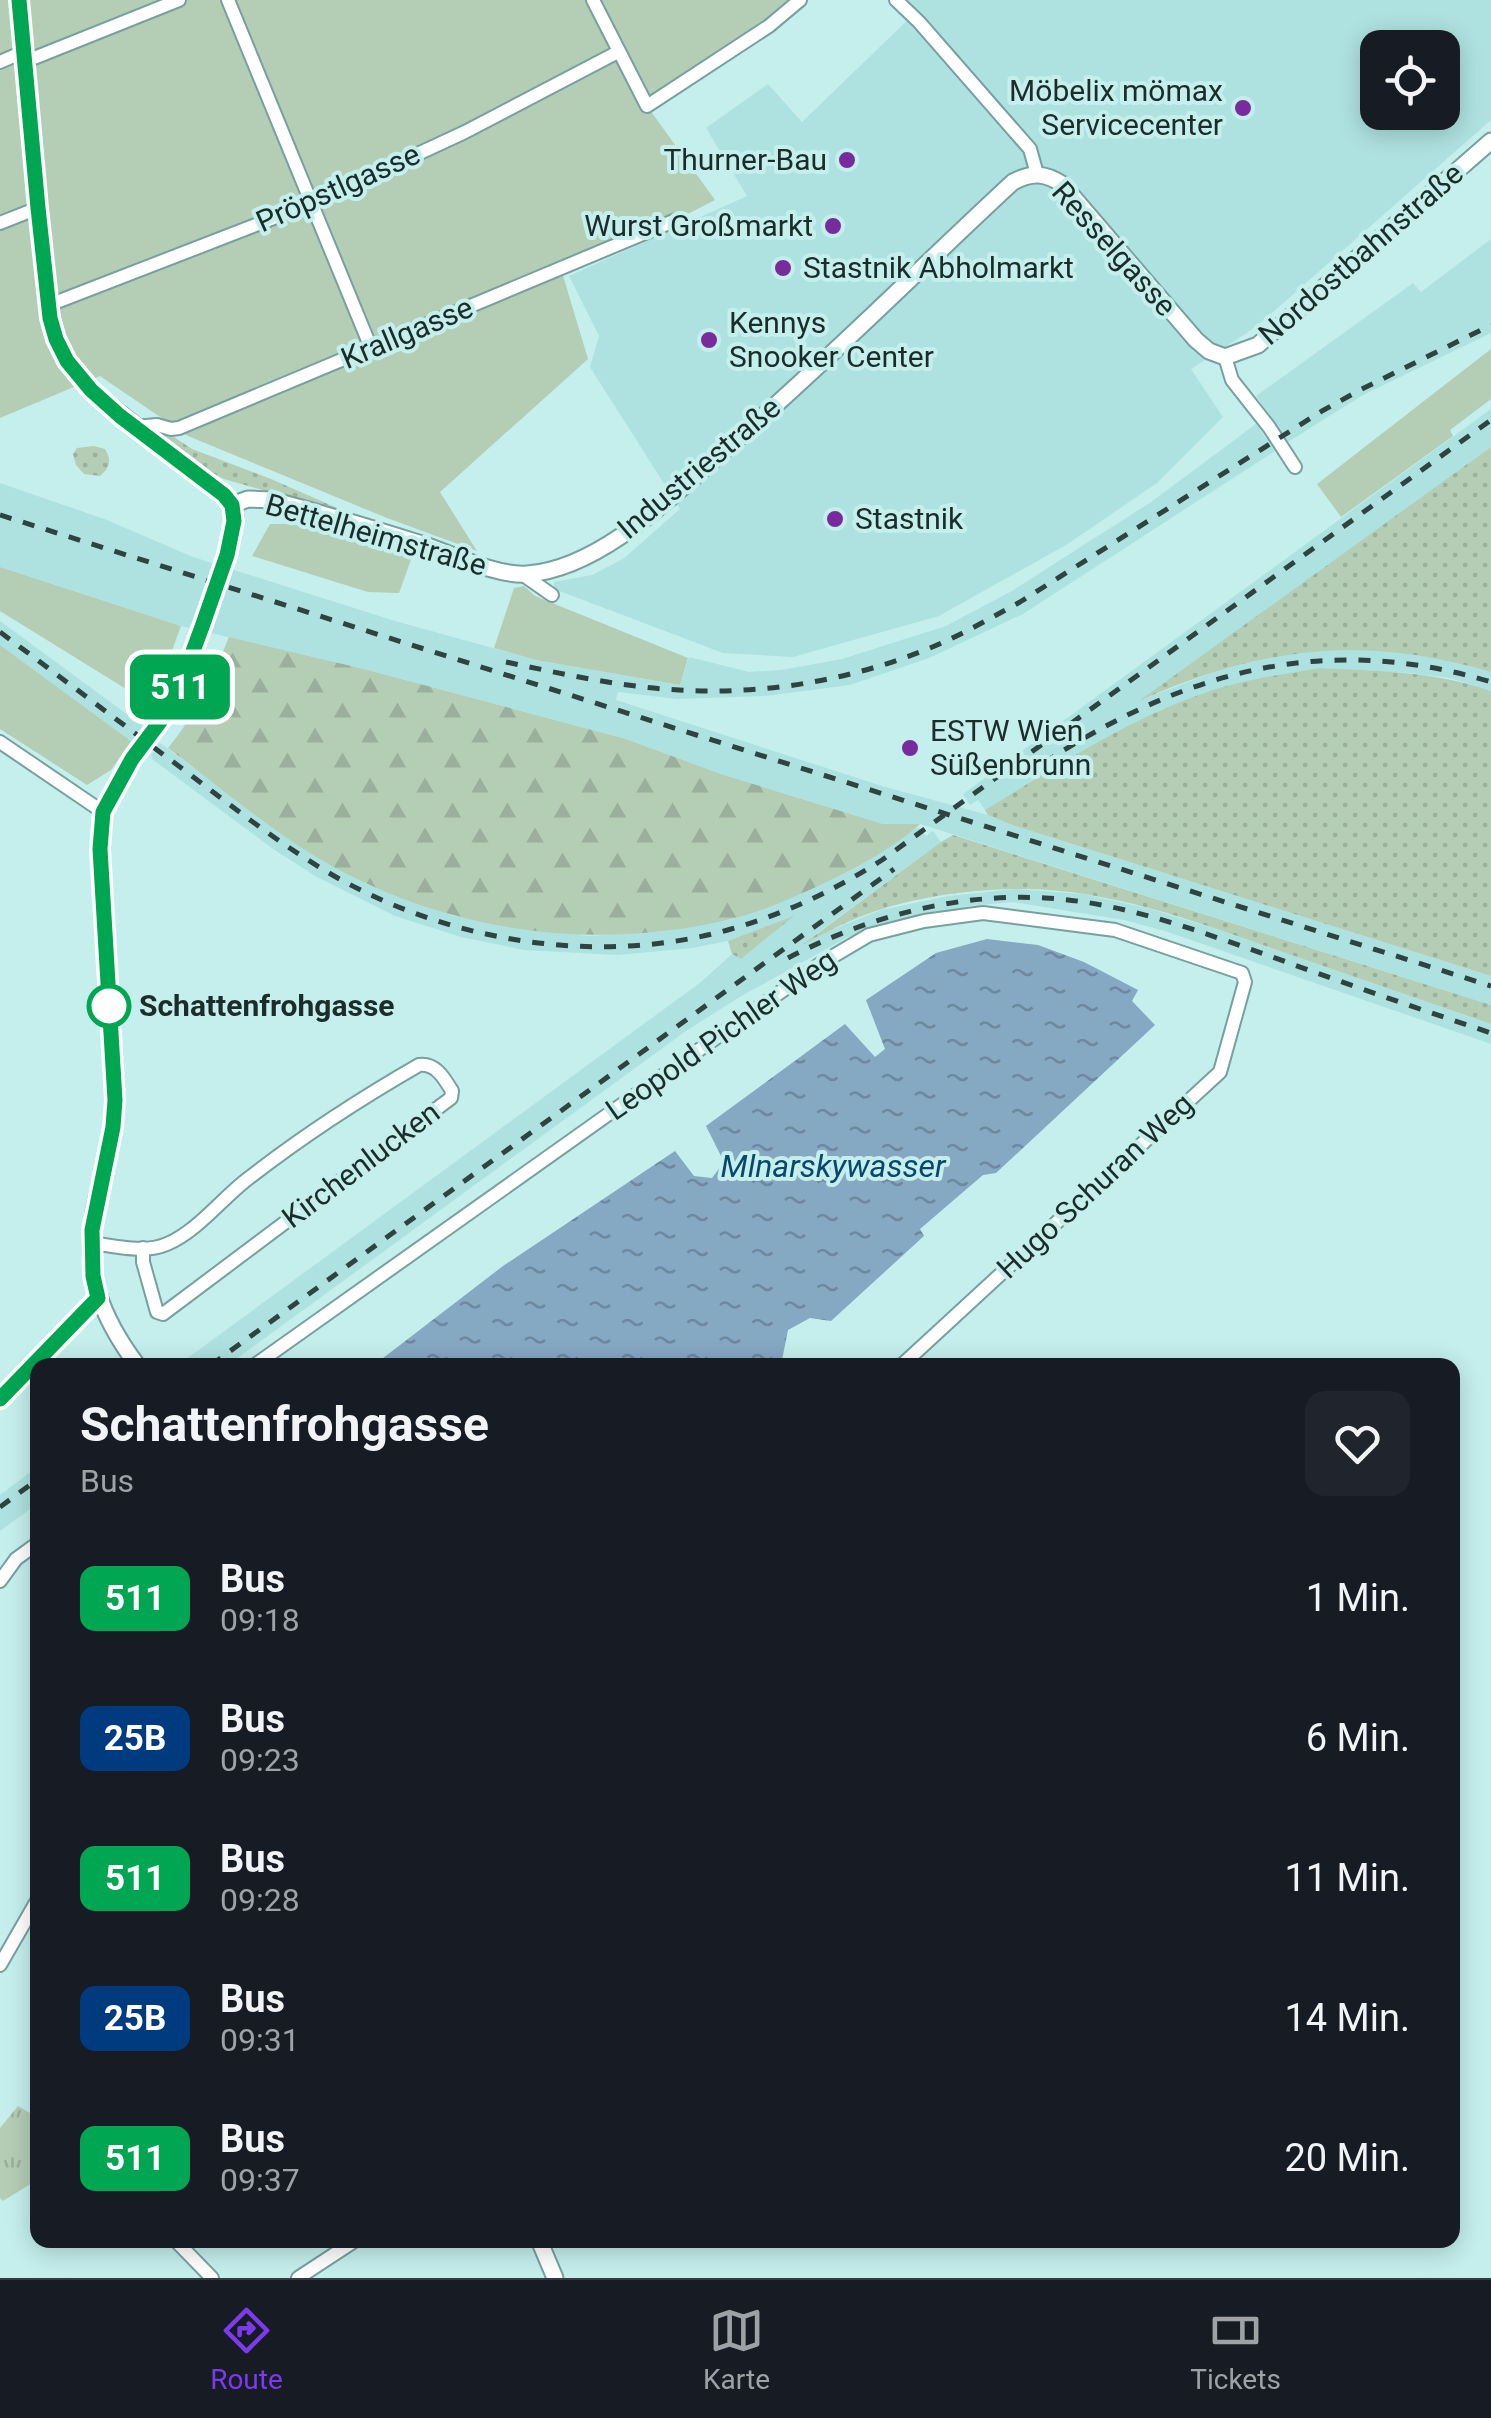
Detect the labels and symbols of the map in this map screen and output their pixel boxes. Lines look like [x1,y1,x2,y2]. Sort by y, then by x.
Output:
place label: Möbelix mömax Servicecenter [1009,73,1223,142]
marker: Möbelix mömax Servicecenter [1232,97,1254,119]
street label: Pröpstlgasse [251,136,425,239]
place label: Thurner-Bau [663,142,827,177]
marker: Thurner-Bau [836,149,858,171]
street label: Nordostbahnstraße [1251,155,1470,352]
street label: Resselgasse [1045,174,1184,323]
place label: Wurst Großmarkt [584,208,813,243]
marker: Wurst Großmarkt [822,215,844,237]
place label: Stastnik Abholmarkt [803,250,1074,285]
marker: Stastnik Abholmarkt [772,257,794,279]
street label: Krallgasse [336,289,478,376]
place label: Kennys Snooker Center [729,305,934,374]
marker: Kennys Snooker Center [698,329,720,351]
street label: Industriestraße [610,389,787,546]
street label: Bettelheimstraße [262,486,491,583]
place label: Stastnik [855,501,964,536]
marker: Stastnik [824,508,846,530]
line badge: 511 [122,654,238,720]
place label: ESTW Wien Süßenbrunn [930,713,1091,782]
marker: ESTW Wien Süßenbrunn [899,737,921,759]
street label: Leopold Pichler Weg [599,942,843,1127]
marker: Schattenfrohgasse [88,985,130,1027]
place label: Schattenfrohgasse [139,988,395,1023]
street label: Hugo Schuran Weg [990,1086,1200,1285]
street label: Kirchenlucken [275,1094,446,1235]
water label: Mlnarskywasser [721,1147,947,1185]

